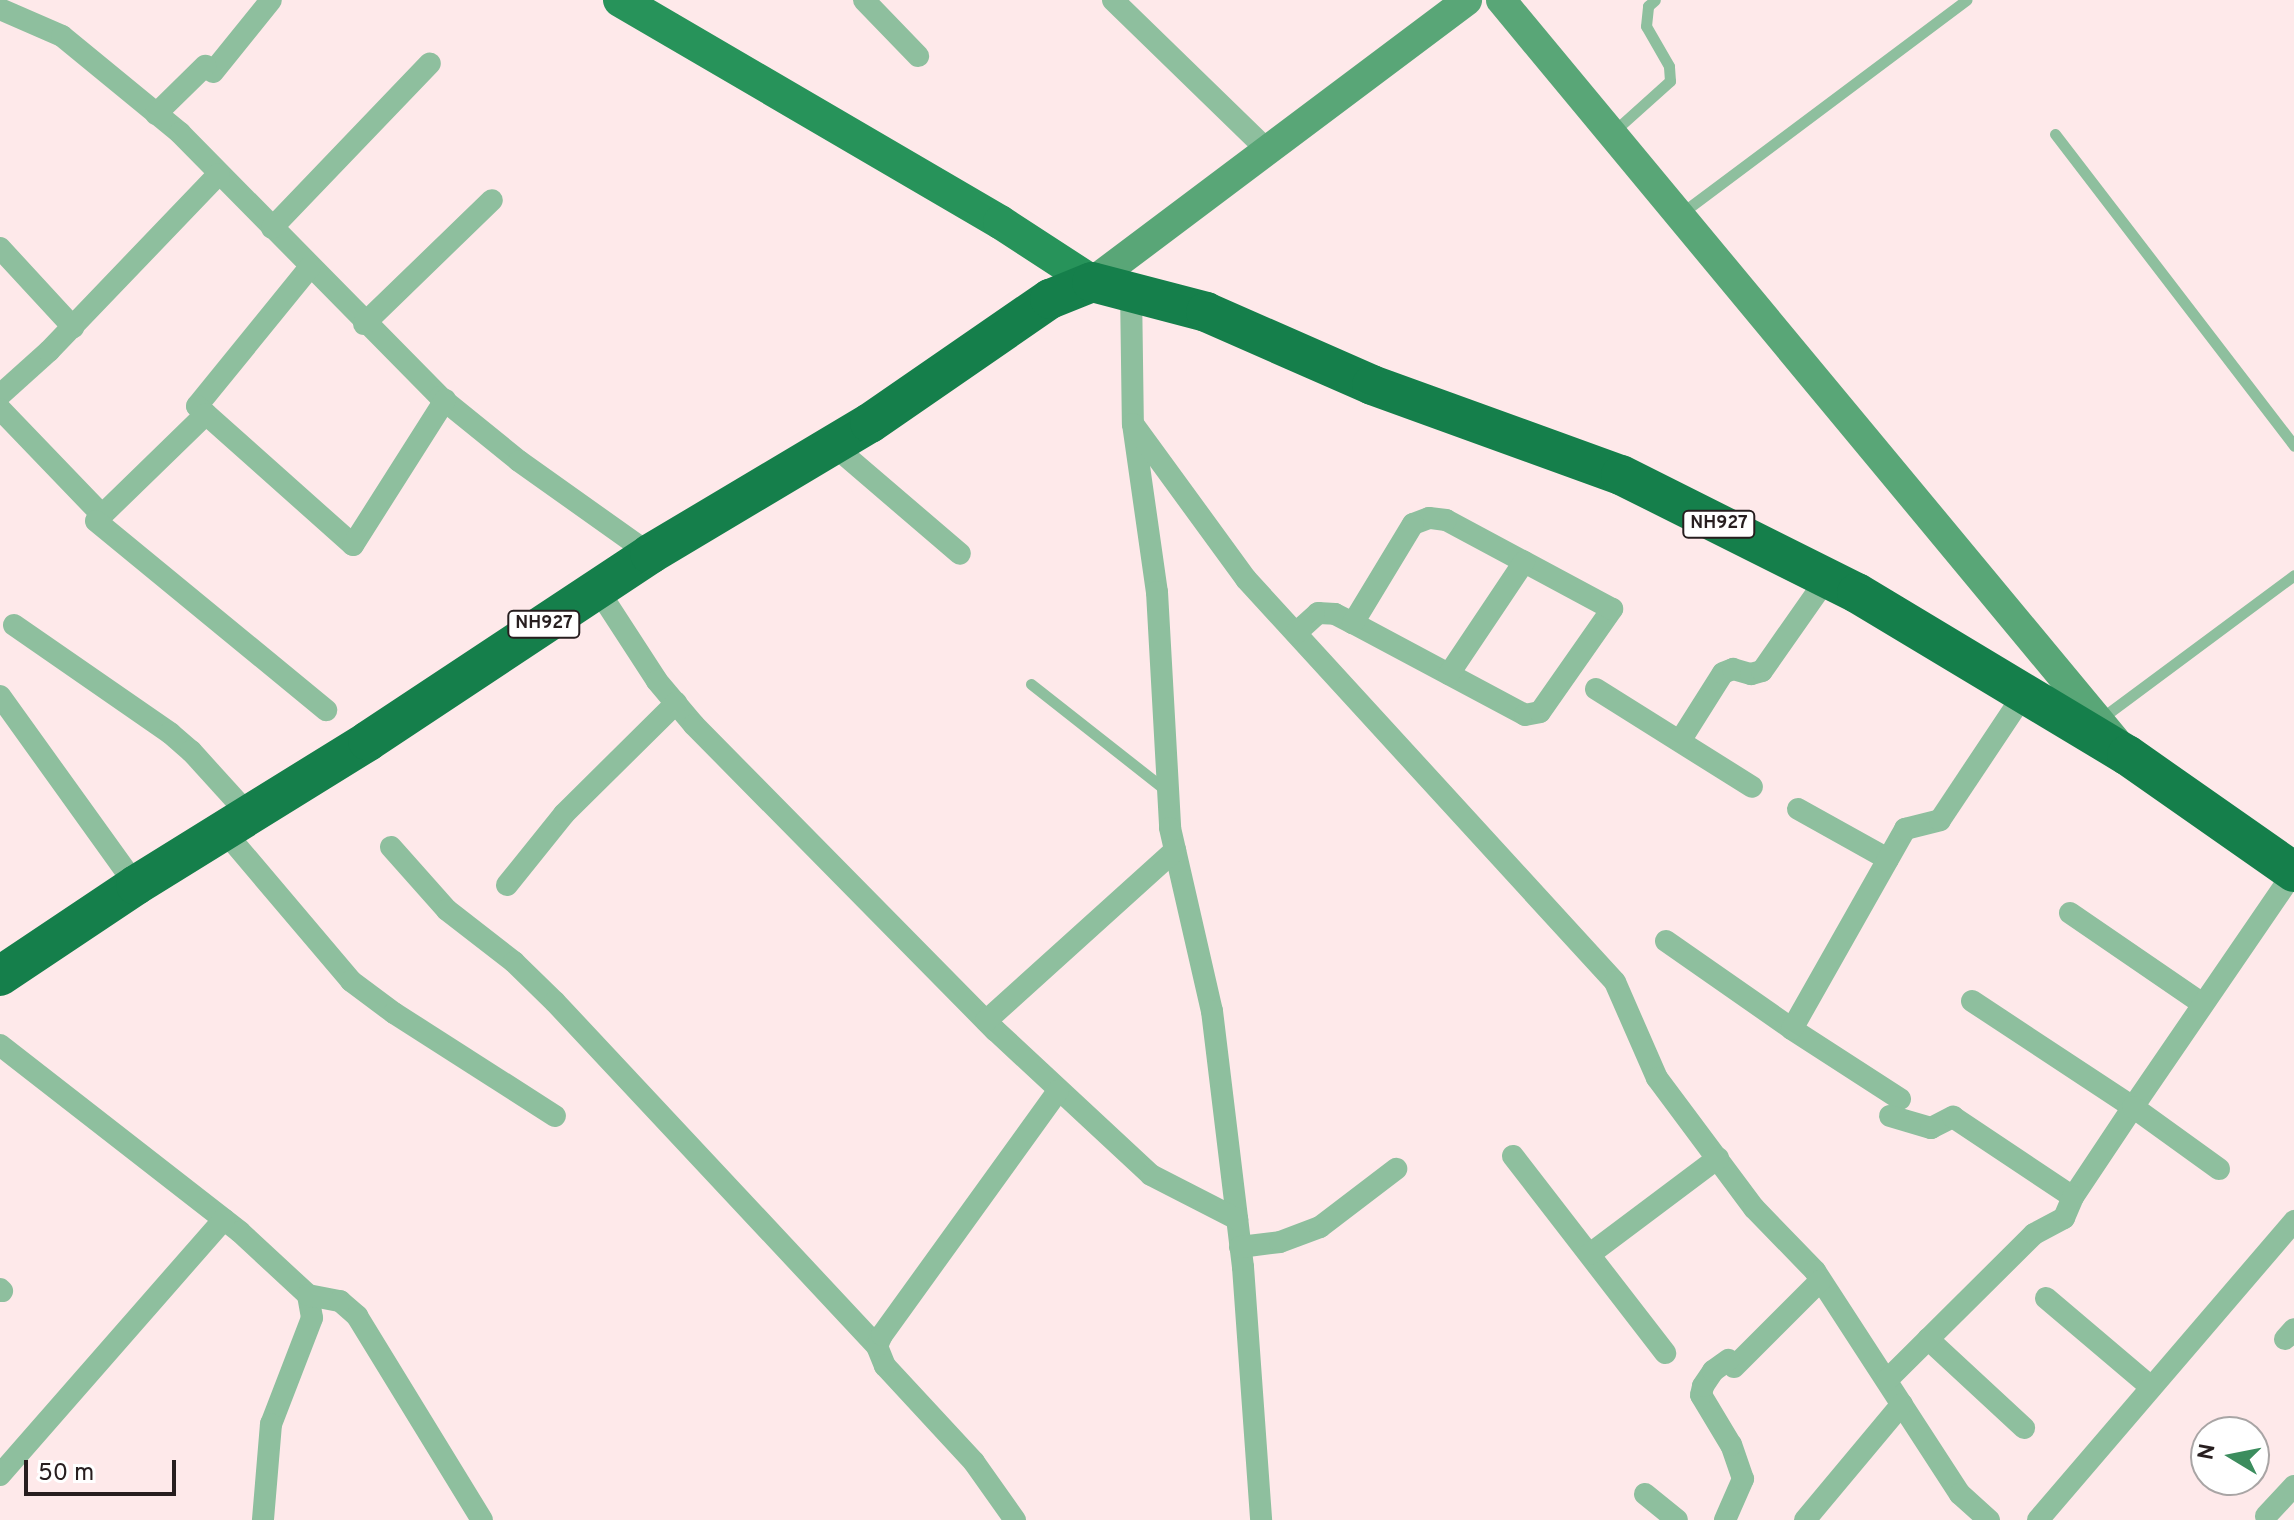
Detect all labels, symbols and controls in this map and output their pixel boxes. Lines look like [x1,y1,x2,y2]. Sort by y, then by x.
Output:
road number: NH927 [1681,510,1757,538]
road number: NH927 [506,610,582,638]
north arrow [2190,1416,2270,1496]
text: N [2193,1442,2223,1462]
scale bar [28,1444,180,1494]
text: 50 m [38,1459,94,1489]

